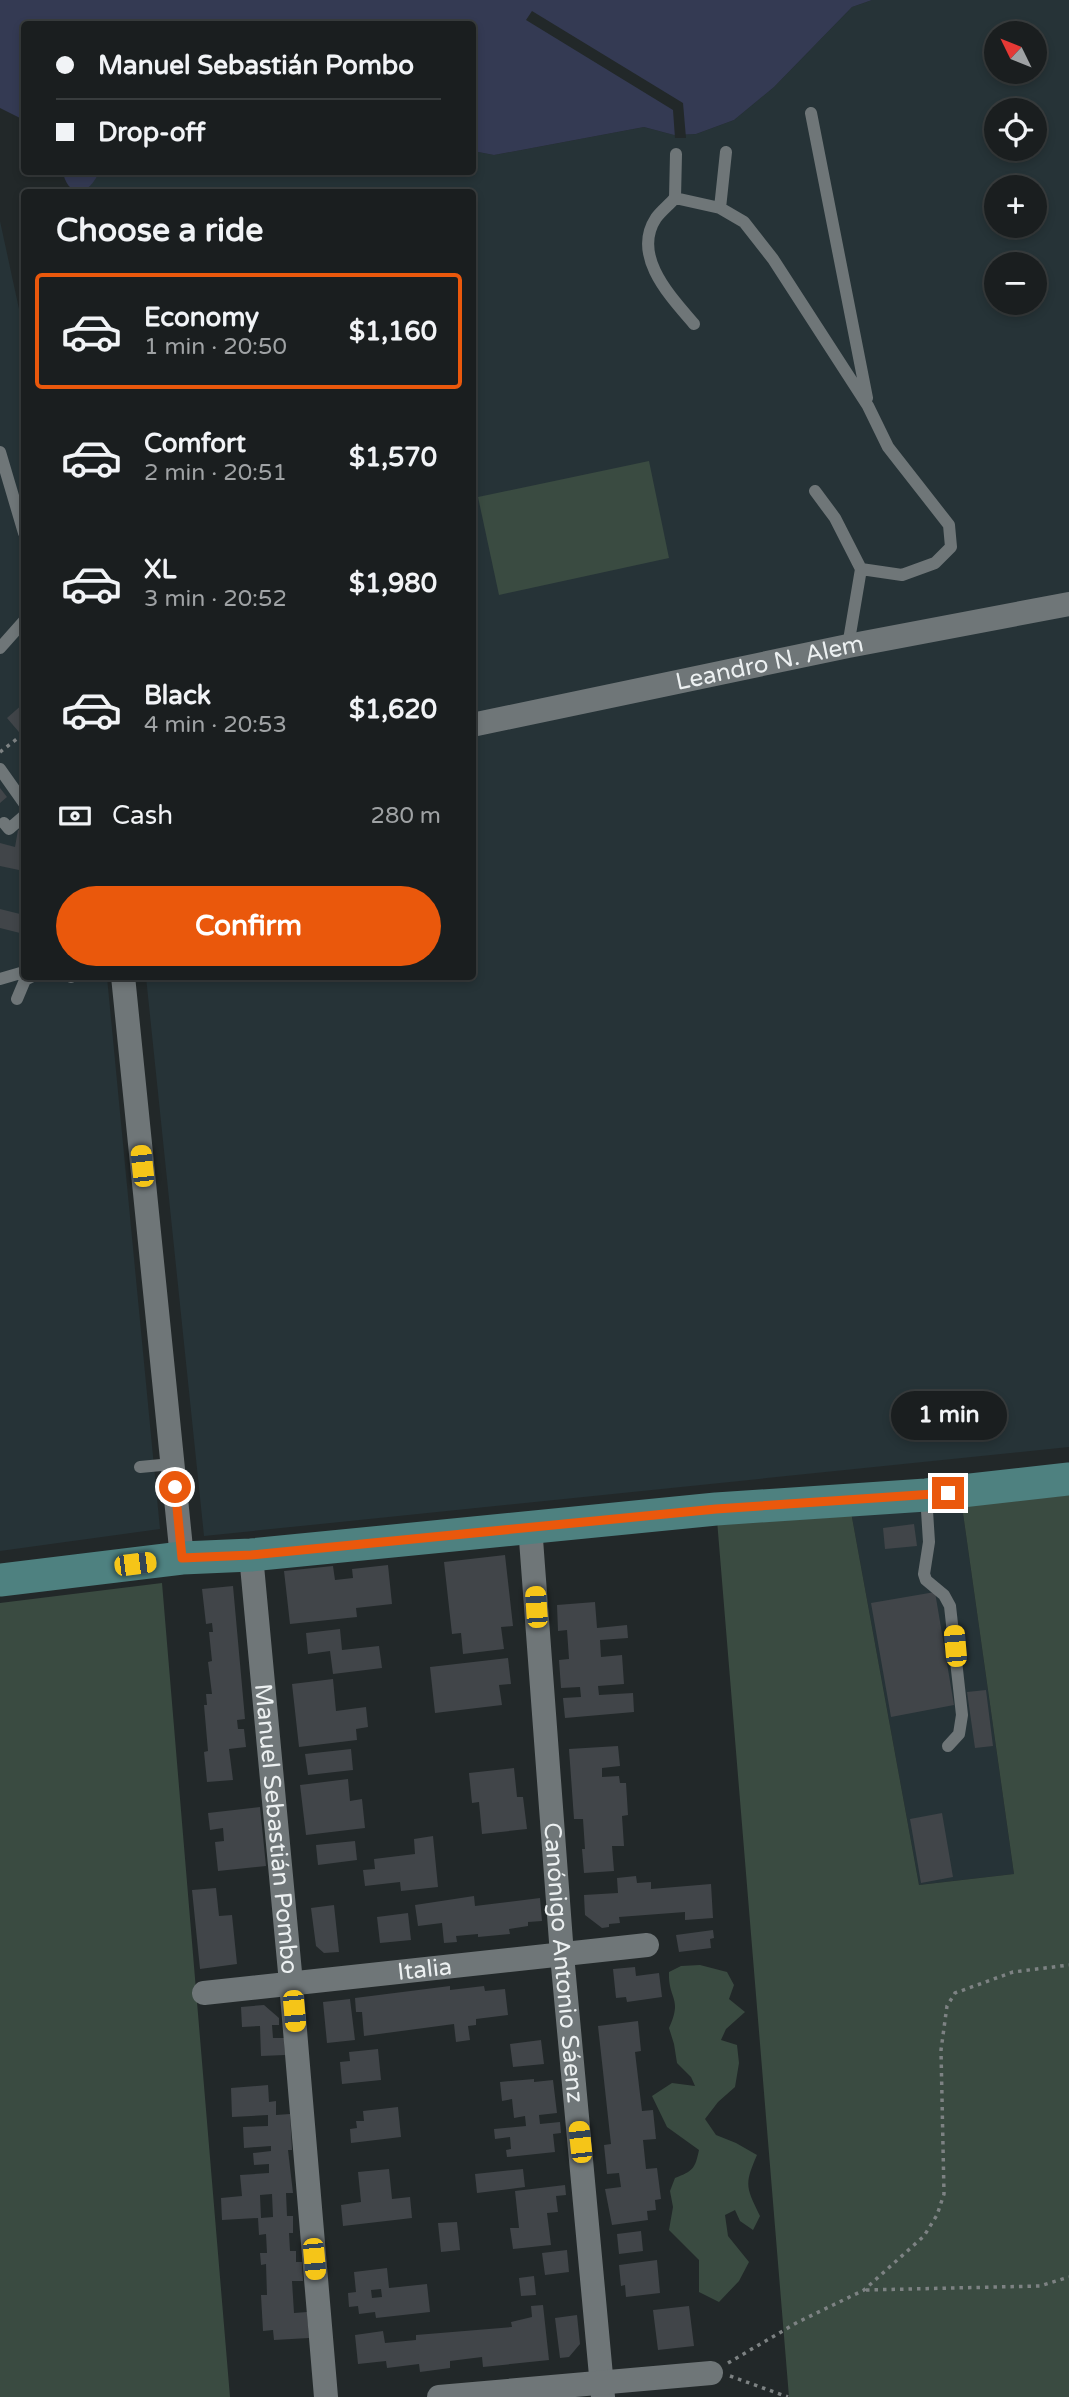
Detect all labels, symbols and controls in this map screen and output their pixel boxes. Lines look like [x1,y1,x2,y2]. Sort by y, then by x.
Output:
north arrow [984,21,1046,84]
map controls [984,21,1047,315]
text: Manuel Sebastián Pombo [98,50,414,81]
button: locate [984,98,1047,161]
text: Drop-off [98,117,205,148]
button: + [984,175,1047,238]
text: Choose a ride [56,212,263,250]
button: − [984,252,1047,315]
icon: car [60,300,123,363]
text: Economy [144,302,259,333]
text: $1,160 [349,316,437,347]
text: 1 min · 20:50 [144,333,287,361]
icon: car [60,426,123,489]
text: Comfort [144,428,246,459]
text: $1,570 [349,442,437,473]
text: 2 min · 20:51 [144,459,287,487]
icon: car [60,552,123,615]
text: XL [144,554,176,585]
text: $1,980 [349,568,437,599]
text: 3 min · 20:52 [144,585,287,613]
street label: Leandro N. Alem [673,629,866,697]
icon: car [60,678,123,741]
text: Black [144,680,211,711]
text: $1,620 [349,694,437,725]
text: 4 min · 20:53 [144,711,287,739]
icon: cash [56,797,94,835]
text: Cash [112,800,173,831]
text: 280 m [371,802,441,830]
button: Confirm [56,886,441,966]
car [130,1144,155,1188]
callout: 1 min [890,1392,1006,1440]
text: 1 min [918,1401,980,1429]
route start [159,1471,191,1503]
route end [932,1477,964,1509]
car [113,1551,158,1577]
car [525,1585,548,1629]
car [943,1624,968,1668]
street label: Manuel Sebastián Pombo [248,1682,304,1976]
street label: Canónigo Antonio Sáenz [537,1821,590,2104]
street label: Italia [396,1952,454,1987]
car [282,1989,307,2033]
car [568,2120,593,2164]
car [302,2237,327,2281]

